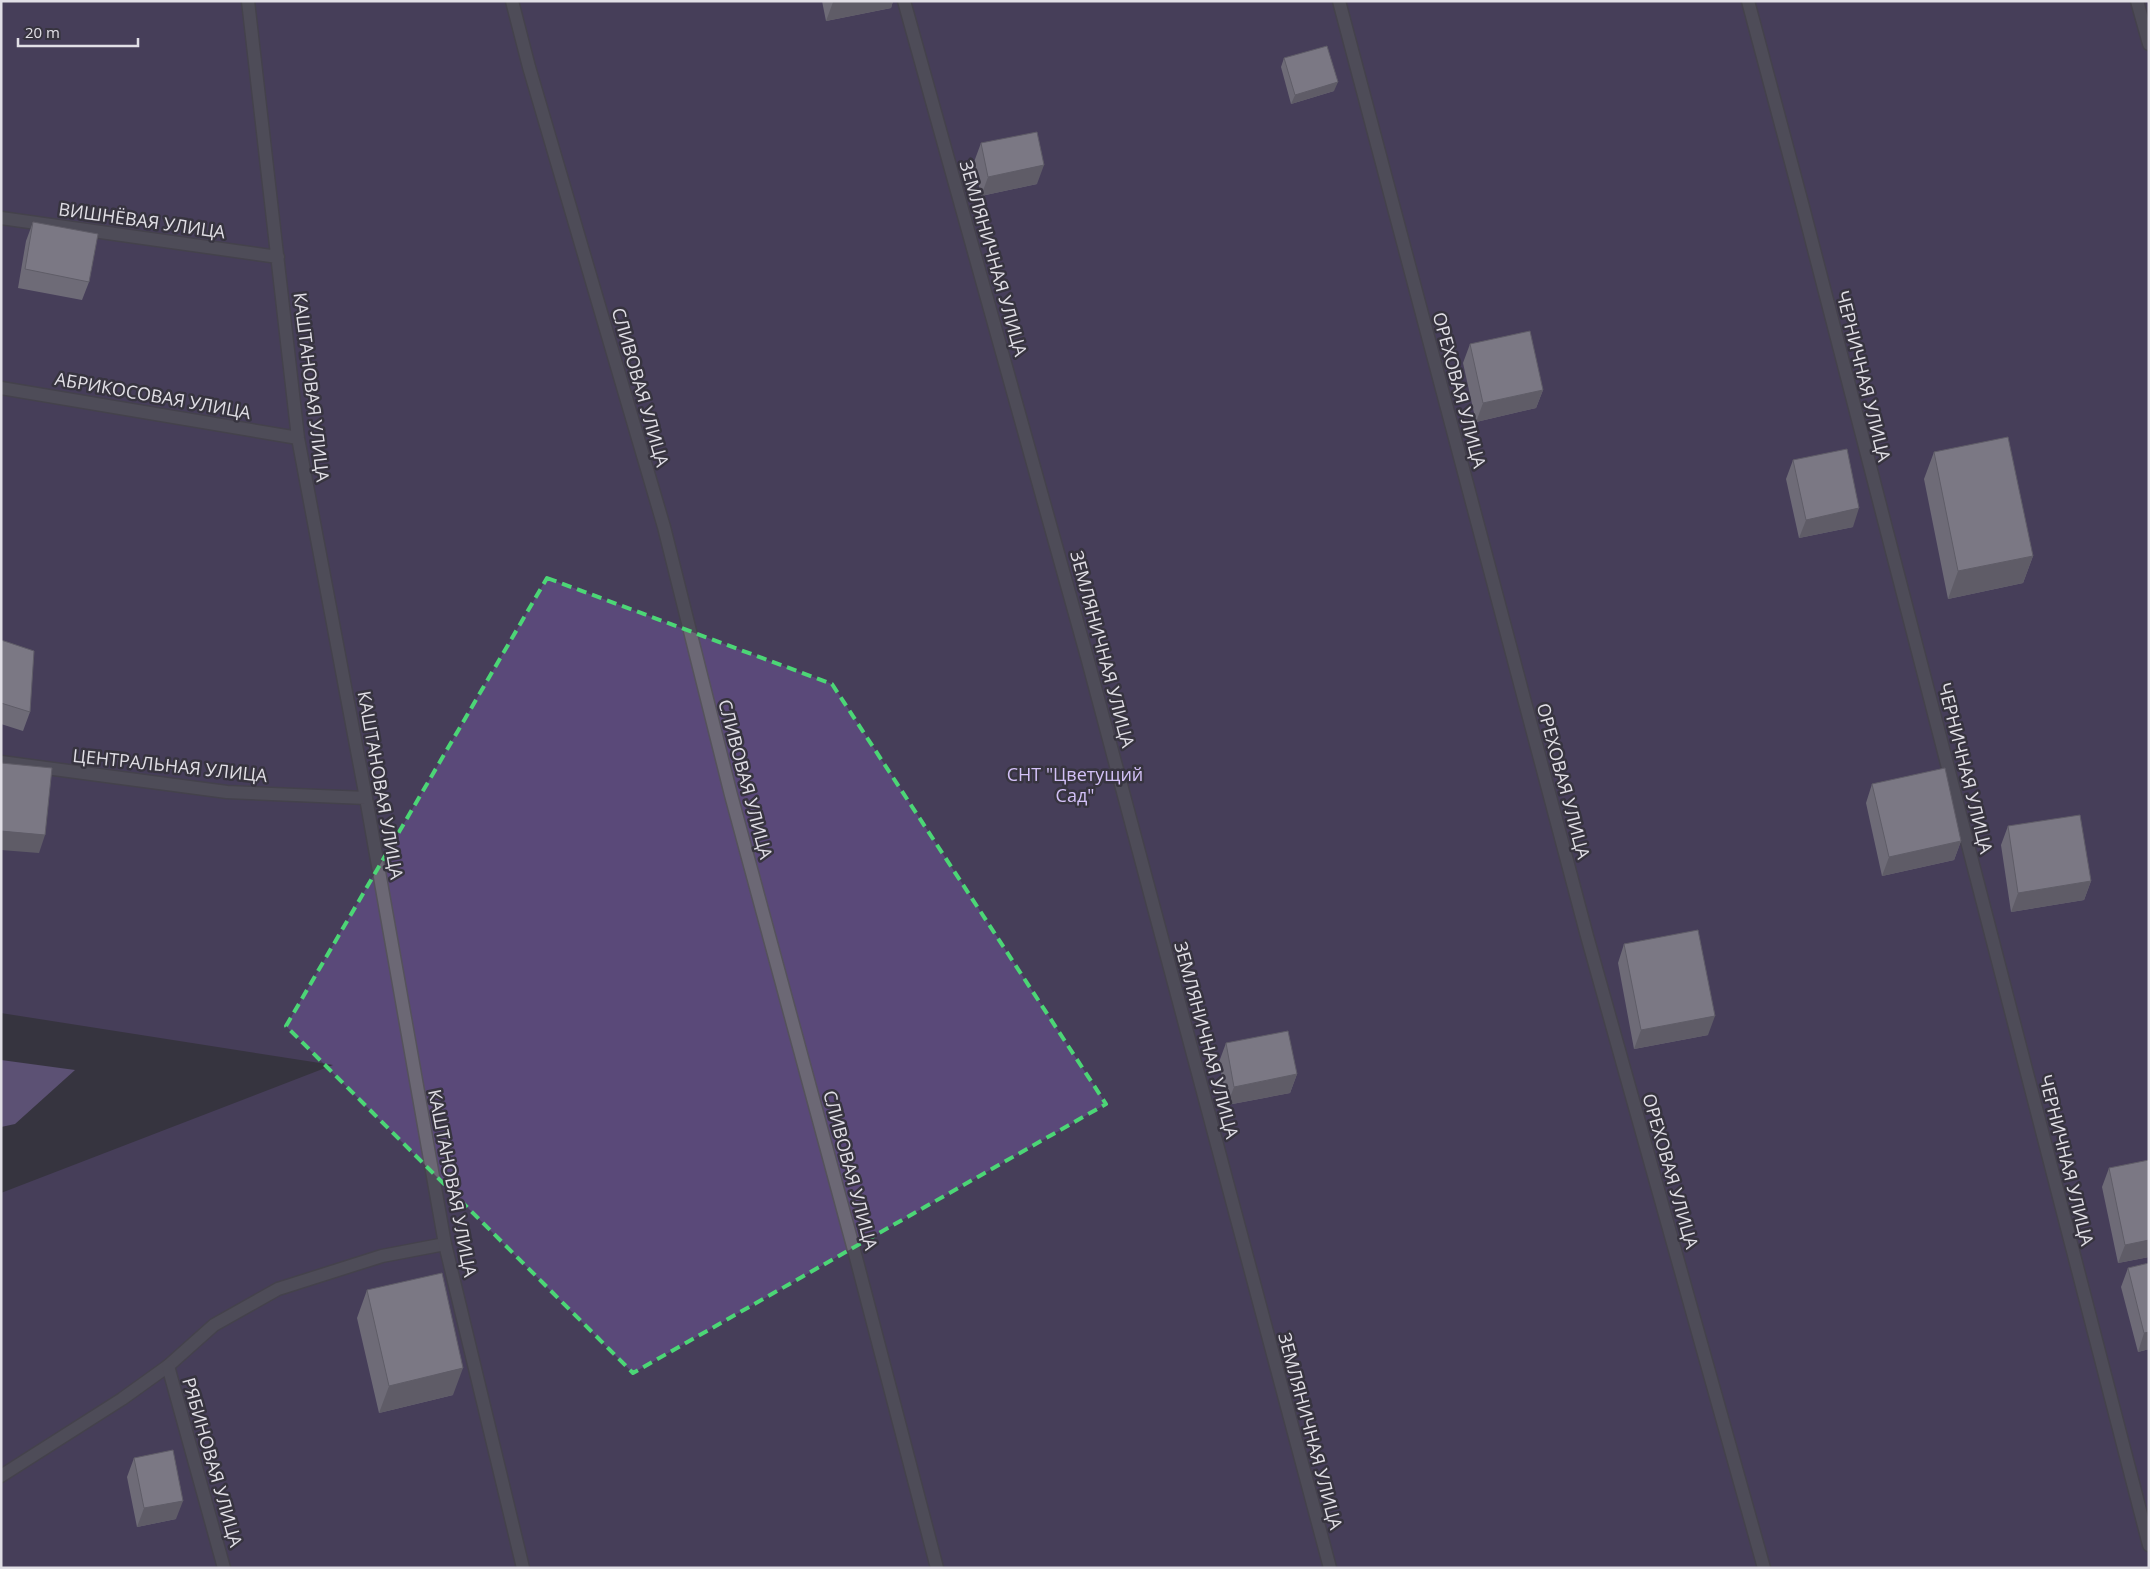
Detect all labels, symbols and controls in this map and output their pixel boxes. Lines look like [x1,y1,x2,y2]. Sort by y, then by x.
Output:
scale bar [18,15,138,47]
text: 20 m [25,22,60,42]
street label: ЗЕМЛЯНИЧНАЯ УЛИЦА [954,157,1034,359]
street label: ВИШНЁВАЯ УЛИЦА [57,196,228,244]
street label: ЧЕРНИЧНАЯ УЛИЦА [1831,288,1897,465]
street label: КАШТАНОВАЯ УЛИЦА [288,291,336,484]
street label: СЛИВОВАЯ УЛИЦА [607,305,675,470]
street label: ОРЕХОВАЯ УЛИЦА [1428,309,1493,471]
street label: АБРИКОСОВАЯ УЛИЦА [53,366,253,424]
street label: ЗЕМЛЯНИЧНАЯ УЛИЦА [1065,548,1141,751]
street label: ЧЕРНИЧНАЯ УЛИЦА [1933,680,1999,857]
street label: КАШТАНОВАЯ УЛИЦА [353,689,409,882]
street label: СЛИВОВАЯ УЛИЦА [713,696,779,862]
street label: ОРЕХОВАЯ УЛИЦА [1532,700,1597,862]
street label: ЦЕНТРАЛЬНАЯ УЛИЦА [72,743,269,787]
park label: СНТ "Цветущий Сад" [1007,762,1143,807]
street label: ЗЕМЛЯНИЧНАЯ УЛИЦА [1169,939,1245,1142]
street label: ЧЕРНИЧНАЯ УЛИЦА [2034,1072,2100,1249]
street label: КАШТАНОВАЯ УЛИЦА [423,1087,483,1279]
street label: СЛИВОВАЯ УЛИЦА [818,1087,884,1253]
street label: ОРЕХОВАЯ УЛИЦА [1637,1091,1705,1252]
street label: ЗЕМЛЯНИЧНАЯ УЛИЦА [1273,1330,1349,1533]
street label: РЯБИНОВАЯ УЛИЦА [177,1374,249,1550]

